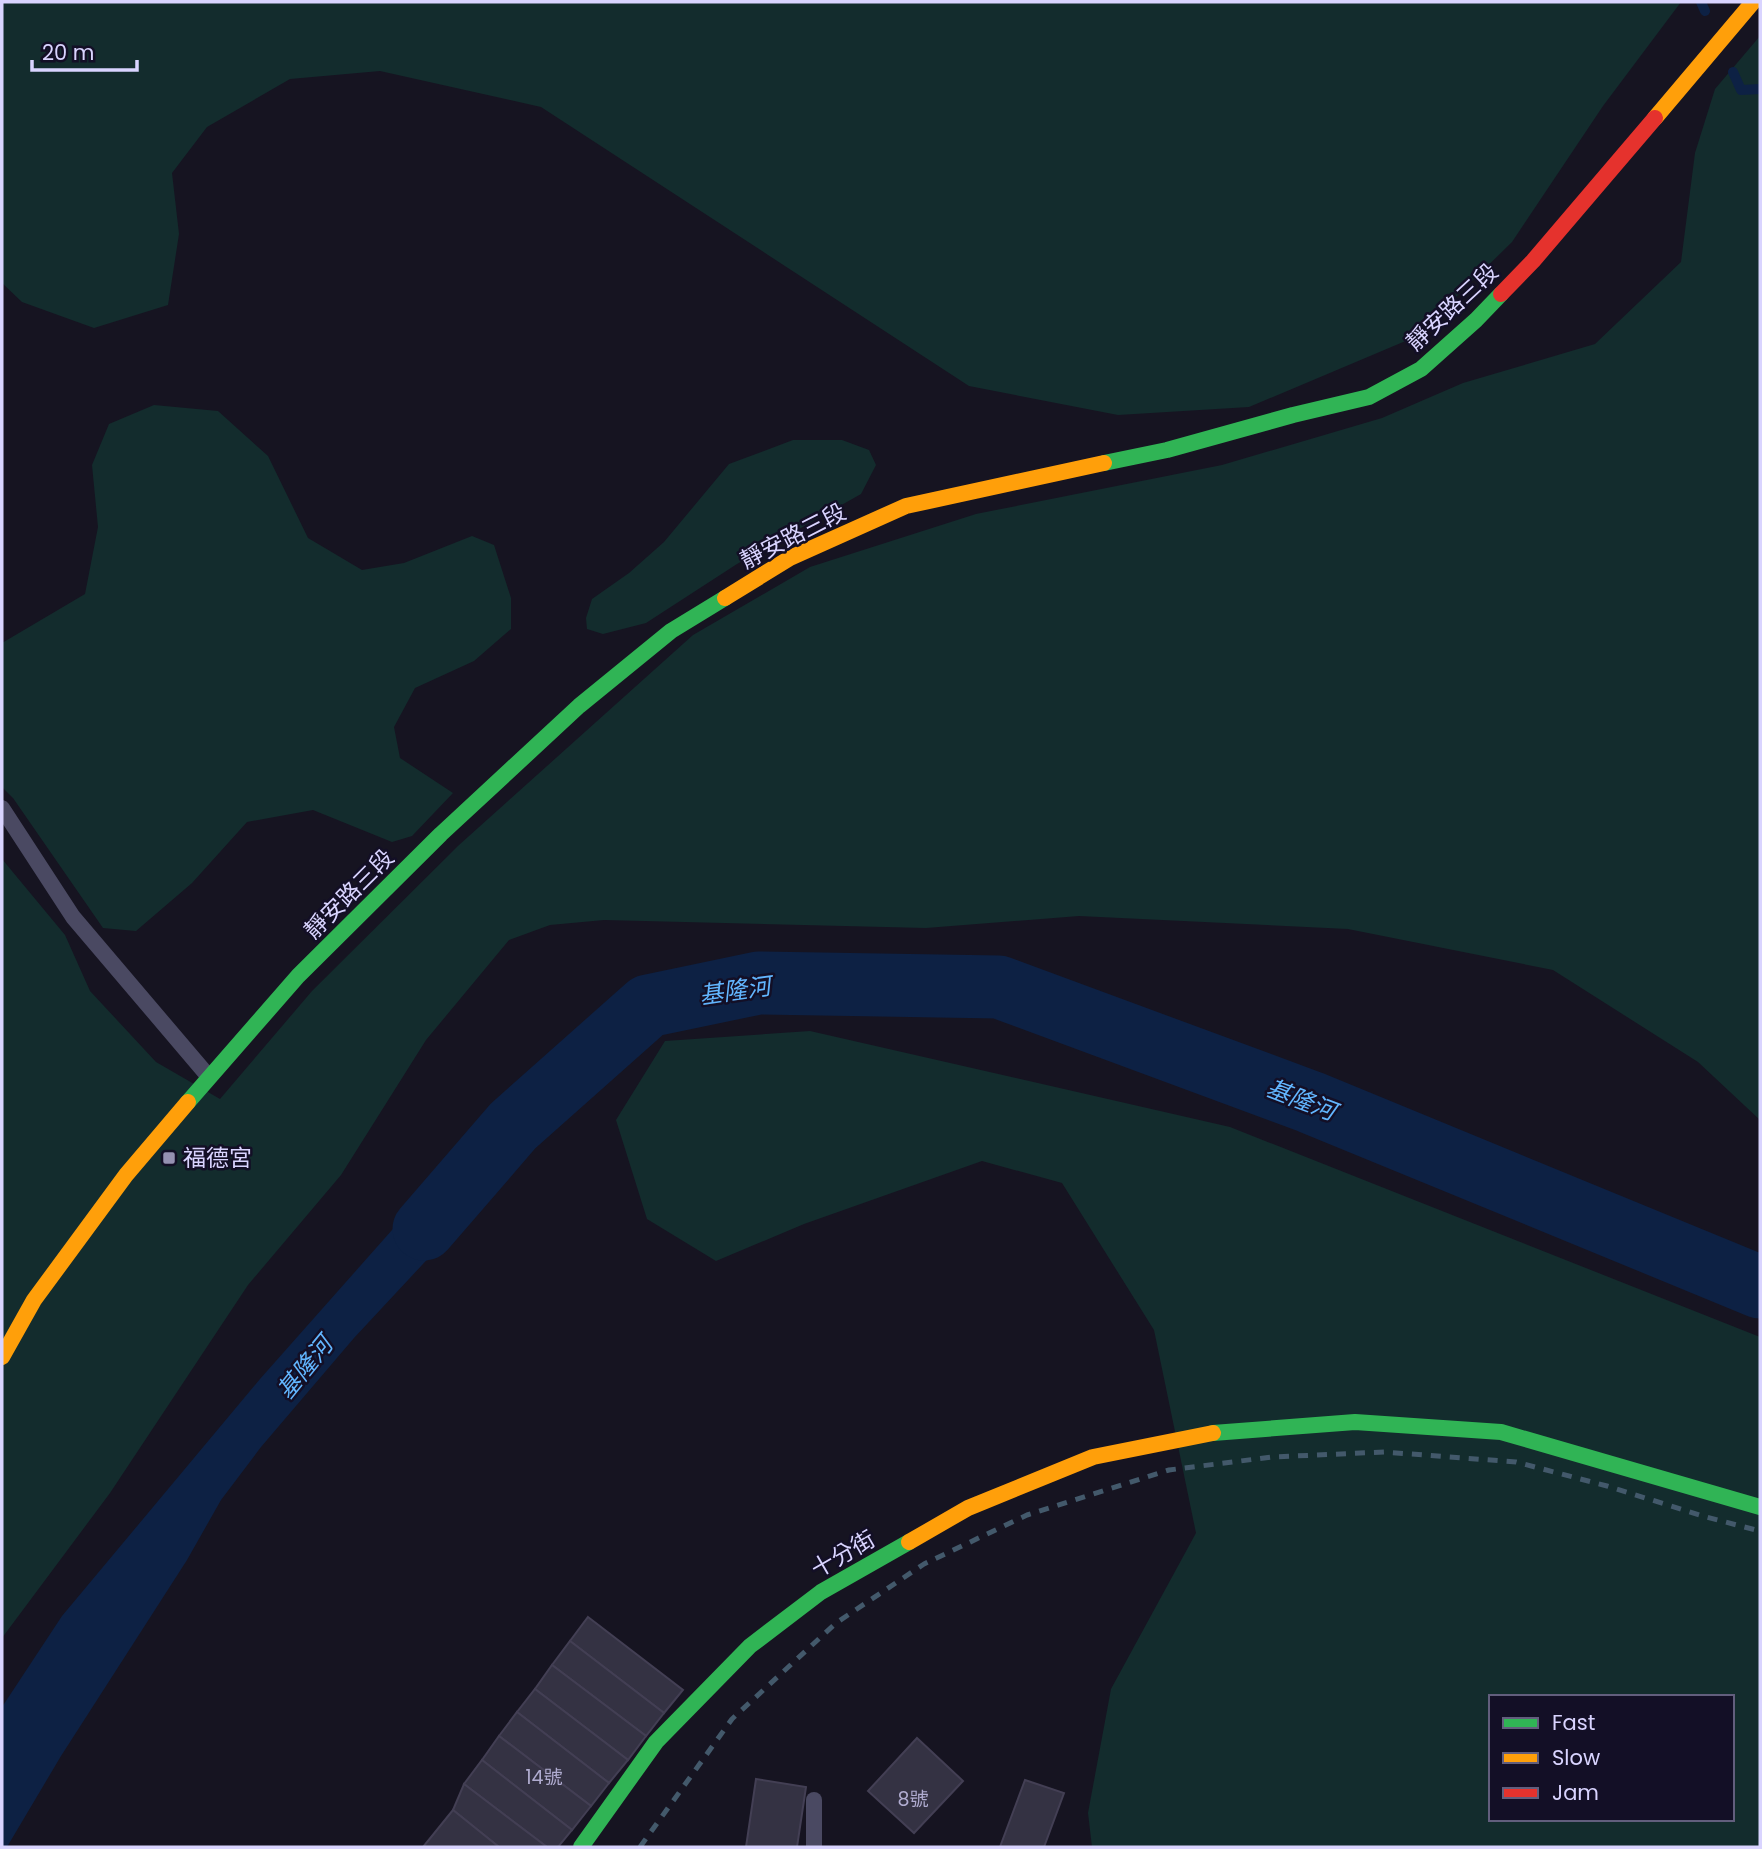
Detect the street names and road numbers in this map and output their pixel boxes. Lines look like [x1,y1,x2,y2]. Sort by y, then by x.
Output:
street label: 靜安路三段 [1399,256,1505,358]
street label: 靜安路三段 [735,496,851,576]
street label: 靜安路三段 [297,842,401,946]
street label: 十分街 [805,1523,881,1585]

